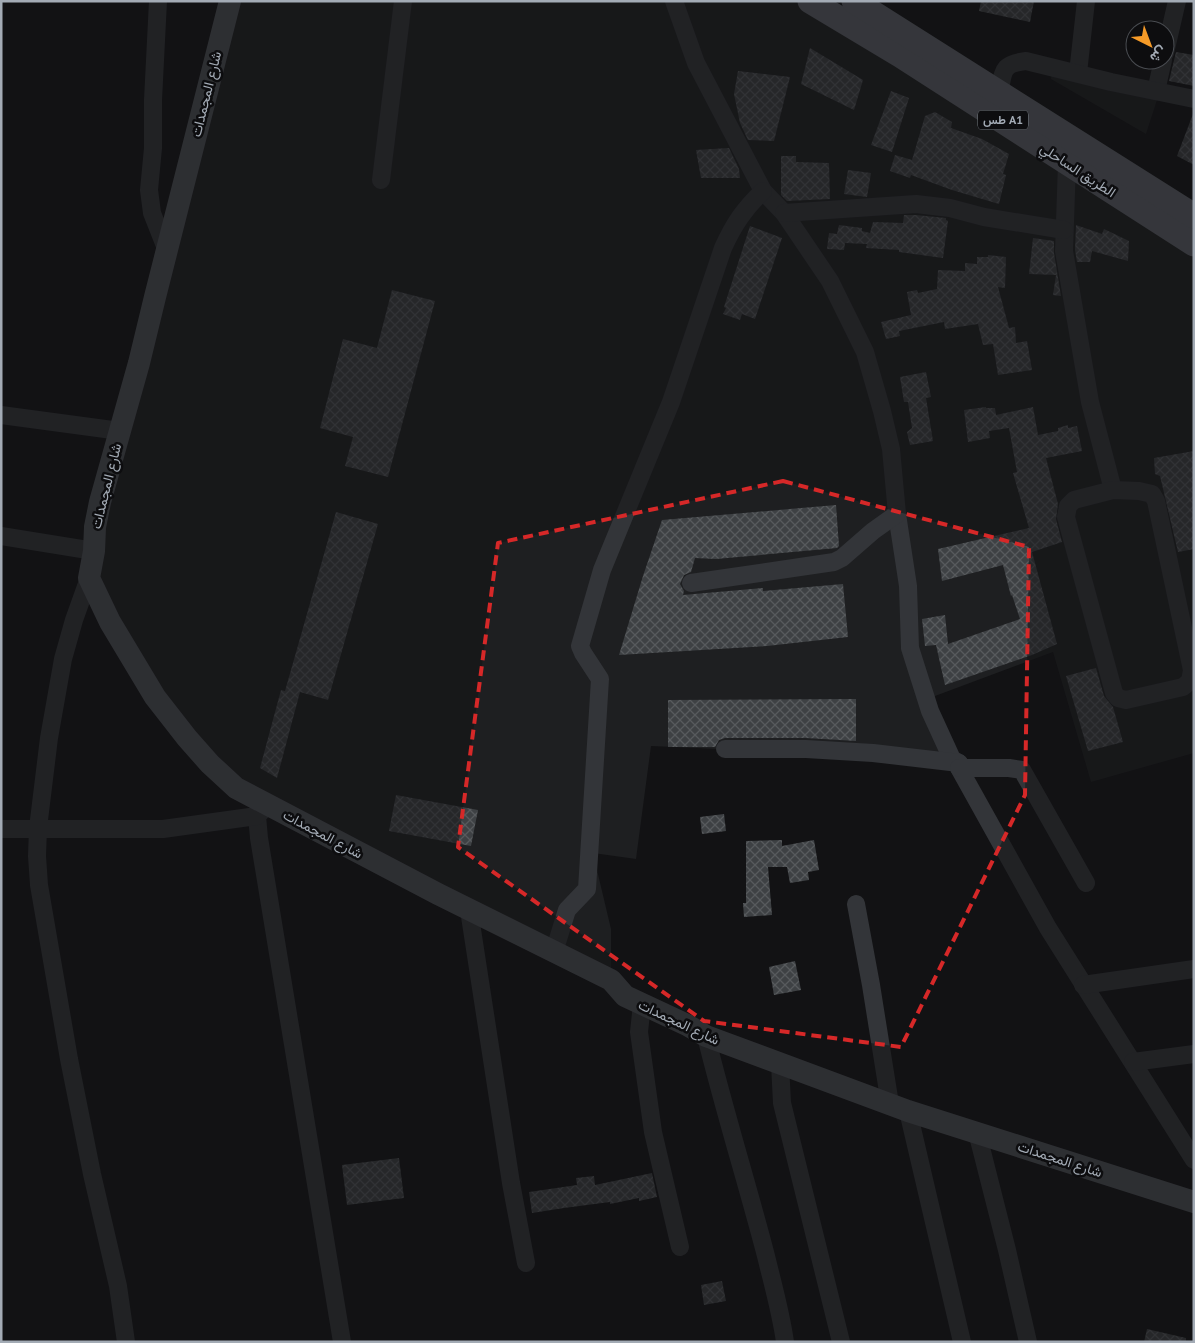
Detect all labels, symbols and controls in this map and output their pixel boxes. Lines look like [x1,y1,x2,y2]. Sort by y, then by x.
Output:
north arrow [1125,20,1175,70]
text: ش [1146,42,1171,67]
street label: شارع المجمدات [187,49,227,139]
road number: طس A1 [978,110,1028,130]
street label: الطريق الساحلي [1035,139,1119,204]
street label: شارع المجمدات [87,441,127,531]
street label: شارع المجمدات [279,805,366,864]
street label: شارع المجمدات [635,995,723,1051]
street label: شارع المجمدات [1015,1137,1104,1183]

